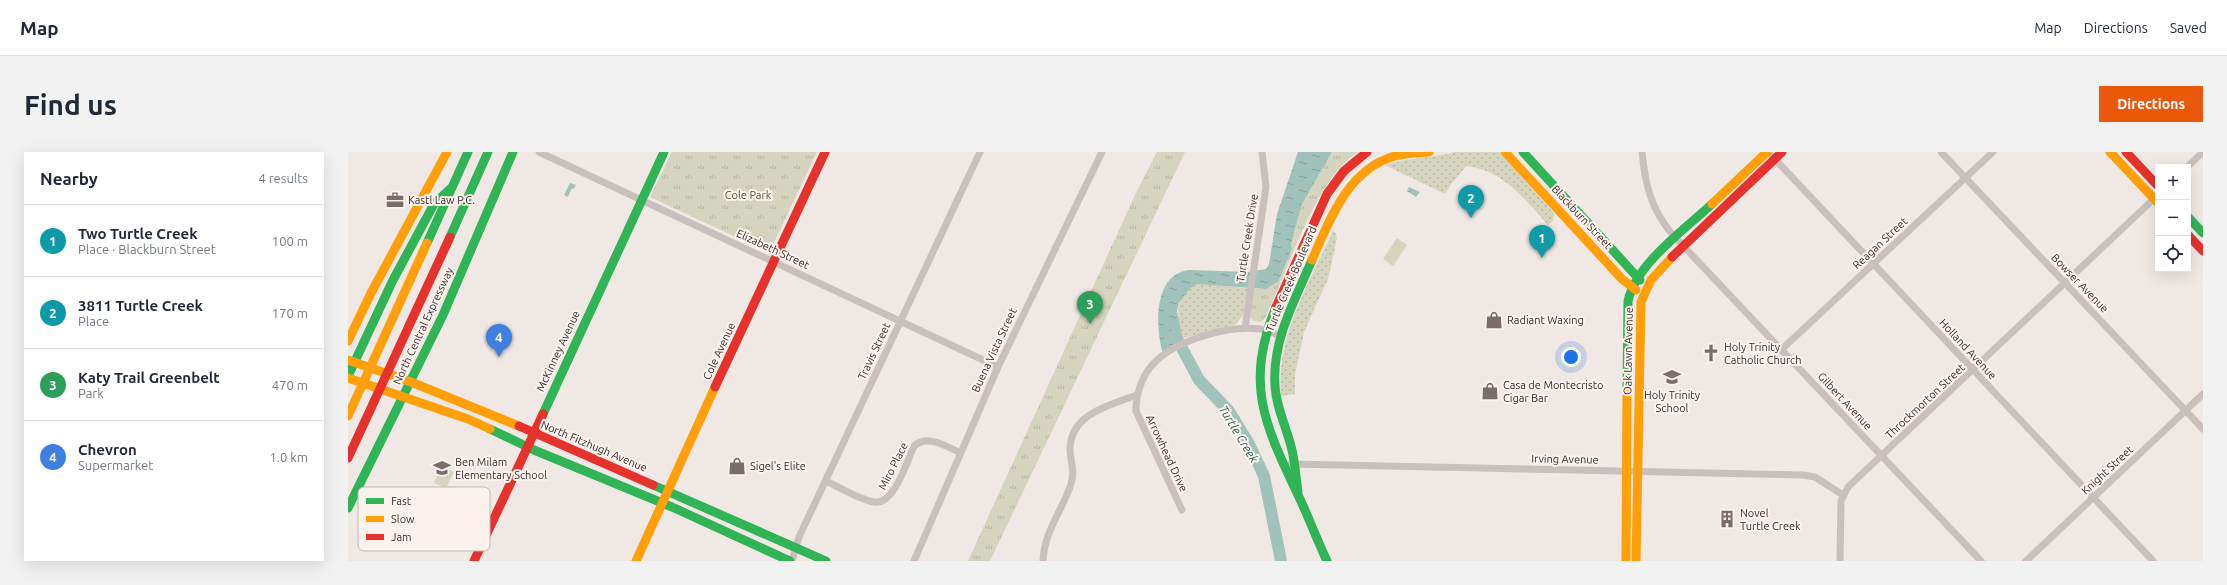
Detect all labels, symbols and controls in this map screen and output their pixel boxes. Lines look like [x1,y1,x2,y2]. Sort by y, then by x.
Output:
text: Map [20,17,59,39]
text: Map [2034,20,2062,36]
text: Directions [2084,20,2148,36]
text: Saved [2170,20,2207,36]
button: Directions [2099,86,2203,122]
text: Find us [24,89,117,120]
map controls [2155,164,2191,272]
button: + [2155,164,2191,200]
text: Nearby [40,169,98,188]
text: 4 results [258,171,308,185]
street label: Blackburn Street [1549,183,1615,252]
pin: 2 [1458,185,1484,218]
park label: Cole Park [725,189,772,201]
office icon: Kastl Law P.C. [385,190,405,210]
street label: Turtle Creek Drive [1234,193,1260,283]
place label: Kastl Law P.C. [408,194,475,206]
button: − [2155,200,2191,236]
street label: Reagan Street [1850,214,1910,271]
street label: Turtle Creek Boulevard [1263,224,1319,334]
text: Two Turtle Creek [78,225,198,242]
pin: 1 [1529,225,1555,258]
street label: Elizabeth Street [735,227,812,271]
text: 1 [49,234,57,248]
text: 100 m [272,234,308,248]
button: locate [2155,236,2191,272]
text: Place · Blackburn Street [78,242,216,256]
street label: Bowser Avenue [2049,251,2111,315]
street label: North Central Expressway [391,265,456,386]
pin: 3 [1077,291,1103,324]
text: 3811 Turtle Creek [78,297,203,314]
street label: Buena Vista Street [969,305,1019,394]
text: 2 [49,306,57,320]
text: 170 m [272,306,308,320]
street label: Oak Lawn Avenue [1621,307,1635,395]
street label: McKinney Avenue [534,309,582,393]
shop icon: Radiant Waxing [1484,310,1504,330]
text: Place [78,314,109,328]
place label: Radiant Waxing [1507,314,1584,326]
street label: Holland Avenue [1937,316,1999,382]
street label: Travis Street [856,320,893,381]
street label: Cole Avenue [701,321,737,381]
pin: 4 [486,324,512,357]
place label: Holy Trinity Catholic Church [1724,341,1802,366]
church icon: Holy Trinity Catholic Church [1701,343,1721,363]
your location [1561,347,1581,367]
street label: Throckmorton Street [1883,361,1968,441]
school or university icon: Holy Trinity School [1662,367,1682,387]
text: Katy Trail Greenbelt [78,369,220,386]
street label: Gilbert Avenue [1816,370,1874,432]
text: 3 [49,378,57,392]
text: 470 m [272,378,308,392]
place label: Casa de Montecristo Cigar Bar [1503,379,1604,404]
shop icon: Casa de Montecristo Cigar Bar [1480,381,1500,401]
text: Park [78,386,104,400]
place label: Holy Trinity School [1644,389,1701,414]
water label: Turtle Creek [1217,403,1261,466]
street label: Arrowhead Drive [1144,413,1190,493]
street label: North Fitzhugh Avenue [539,418,649,474]
street label: Miro Place [876,440,910,492]
text: Chevron [78,441,137,458]
street label: Knight Street [2079,443,2136,497]
text: 4 [49,450,57,464]
text: 1.0 km [269,450,308,464]
street label: Irving Avenue [1531,452,1599,466]
place label: Ben Milam Elementary School [455,456,547,481]
shop icon: Sigel's Elite [727,456,747,476]
text: Supermarket [78,458,153,472]
school or university icon: Ben Milam Elementary School [432,458,452,478]
place label: Sigel's Elite [750,460,806,472]
legend [358,487,490,551]
text: Fast [391,495,412,507]
place label: Novel Turtle Creek [1740,507,1801,532]
building icon: Novel Turtle Creek [1717,509,1737,529]
text: Slow [391,513,415,525]
text: Jam [391,531,412,543]

